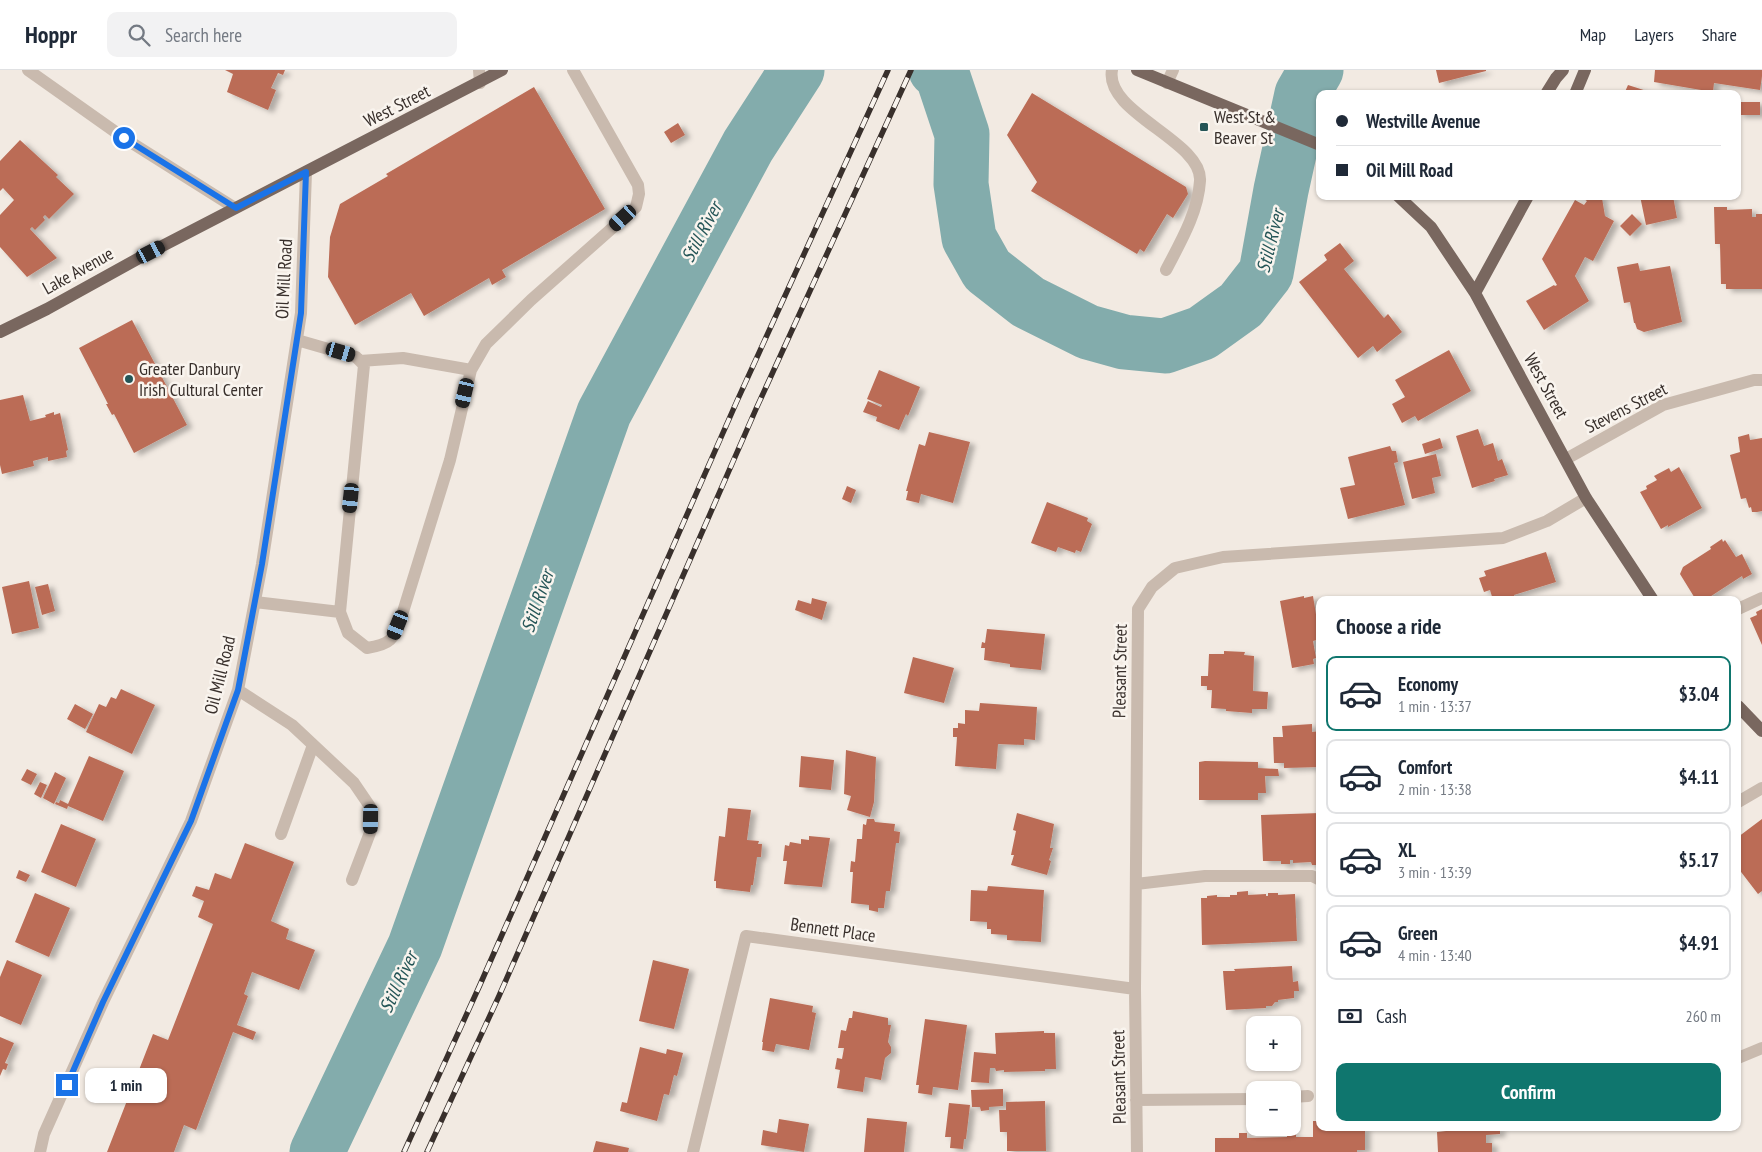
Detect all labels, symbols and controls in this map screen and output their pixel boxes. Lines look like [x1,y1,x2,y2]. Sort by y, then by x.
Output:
search box [107,12,457,57]
text: Hoppr [25,19,77,50]
icon: search [125,21,153,49]
text: Search here [165,23,242,47]
text: Map [1580,23,1606,46]
text: Layers [1634,23,1674,46]
text: Share [1702,23,1737,46]
street label: West Street [360,79,434,132]
place label: West St & Beaver St [1214,105,1276,149]
text: Westville Avenue [1366,109,1481,133]
marker: West St & Beaver St [1198,121,1210,133]
route start [113,127,135,149]
text: Oil Mill Road [1366,158,1453,182]
water label: Still River [675,196,728,266]
car [606,202,639,234]
water label: Still River [1251,204,1290,275]
street label: Oil Mill Road [270,238,297,320]
car [134,239,167,265]
street label: Lake Avenue [38,242,117,299]
car [324,341,357,363]
street label: West Street [1519,349,1574,422]
place label: Greater Danbury Irish Cultural Center [139,357,263,401]
marker: Greater Danbury Irish Cultural Center [123,373,135,385]
car [454,377,475,409]
street label: Stevens Street [1581,377,1671,438]
car [341,482,360,514]
water label: Still River [515,564,560,635]
car [385,608,410,642]
text: Choose a ride [1336,612,1441,640]
street label: Pleasant Street [1107,624,1132,718]
street label: Oil Mill Road [199,633,240,717]
icon: car [1338,671,1383,716]
text: Economy [1398,672,1458,696]
text: $3.04 [1679,682,1719,706]
text: 1 min · 13:37 [1398,696,1472,716]
icon: car [1338,754,1383,799]
text: Comfort [1398,755,1452,779]
text: $4.11 [1679,765,1719,789]
text: 2 min · 13:38 [1398,779,1472,799]
car [363,804,378,834]
icon: car [1338,837,1383,882]
text: XL [1398,838,1416,862]
text: $5.17 [1679,848,1719,872]
text: 3 min · 13:39 [1398,862,1472,882]
street label: Bennett Place [789,912,877,947]
icon: car [1338,920,1383,965]
text: Green [1398,921,1438,945]
text: $4.91 [1679,931,1719,955]
water label: Still River [374,945,424,1016]
text: 4 min · 13:40 [1398,945,1472,965]
icon: cash [1336,1002,1364,1030]
text: Cash [1376,1004,1407,1028]
text: 260 m [1686,1006,1721,1026]
map controls [1246,1016,1301,1136]
button: + [1246,1016,1301,1071]
street label: Pleasant Street [1106,1030,1131,1124]
button: Confirm [1336,1063,1721,1121]
callout: 1 min [84,1068,167,1102]
route end [56,1074,78,1096]
text: 1 min [110,1075,142,1095]
button: − [1246,1081,1301,1136]

